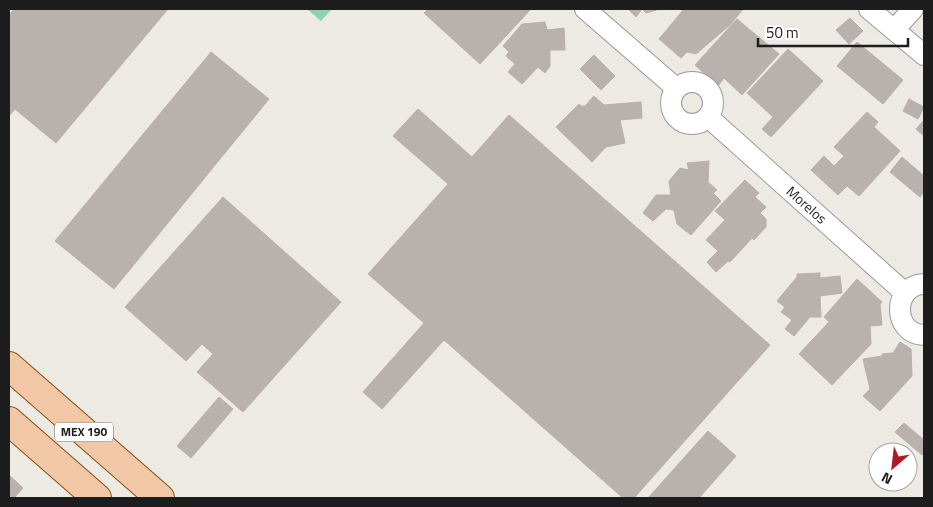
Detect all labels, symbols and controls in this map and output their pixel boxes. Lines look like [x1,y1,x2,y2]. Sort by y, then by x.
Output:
scale bar [758,15,908,47]
text: 50 m [766,21,799,44]
street label: Morelos [782,181,832,228]
road number: MEX 190 [55,422,113,442]
north arrow [868,442,918,492]
text: N [877,467,896,490]

